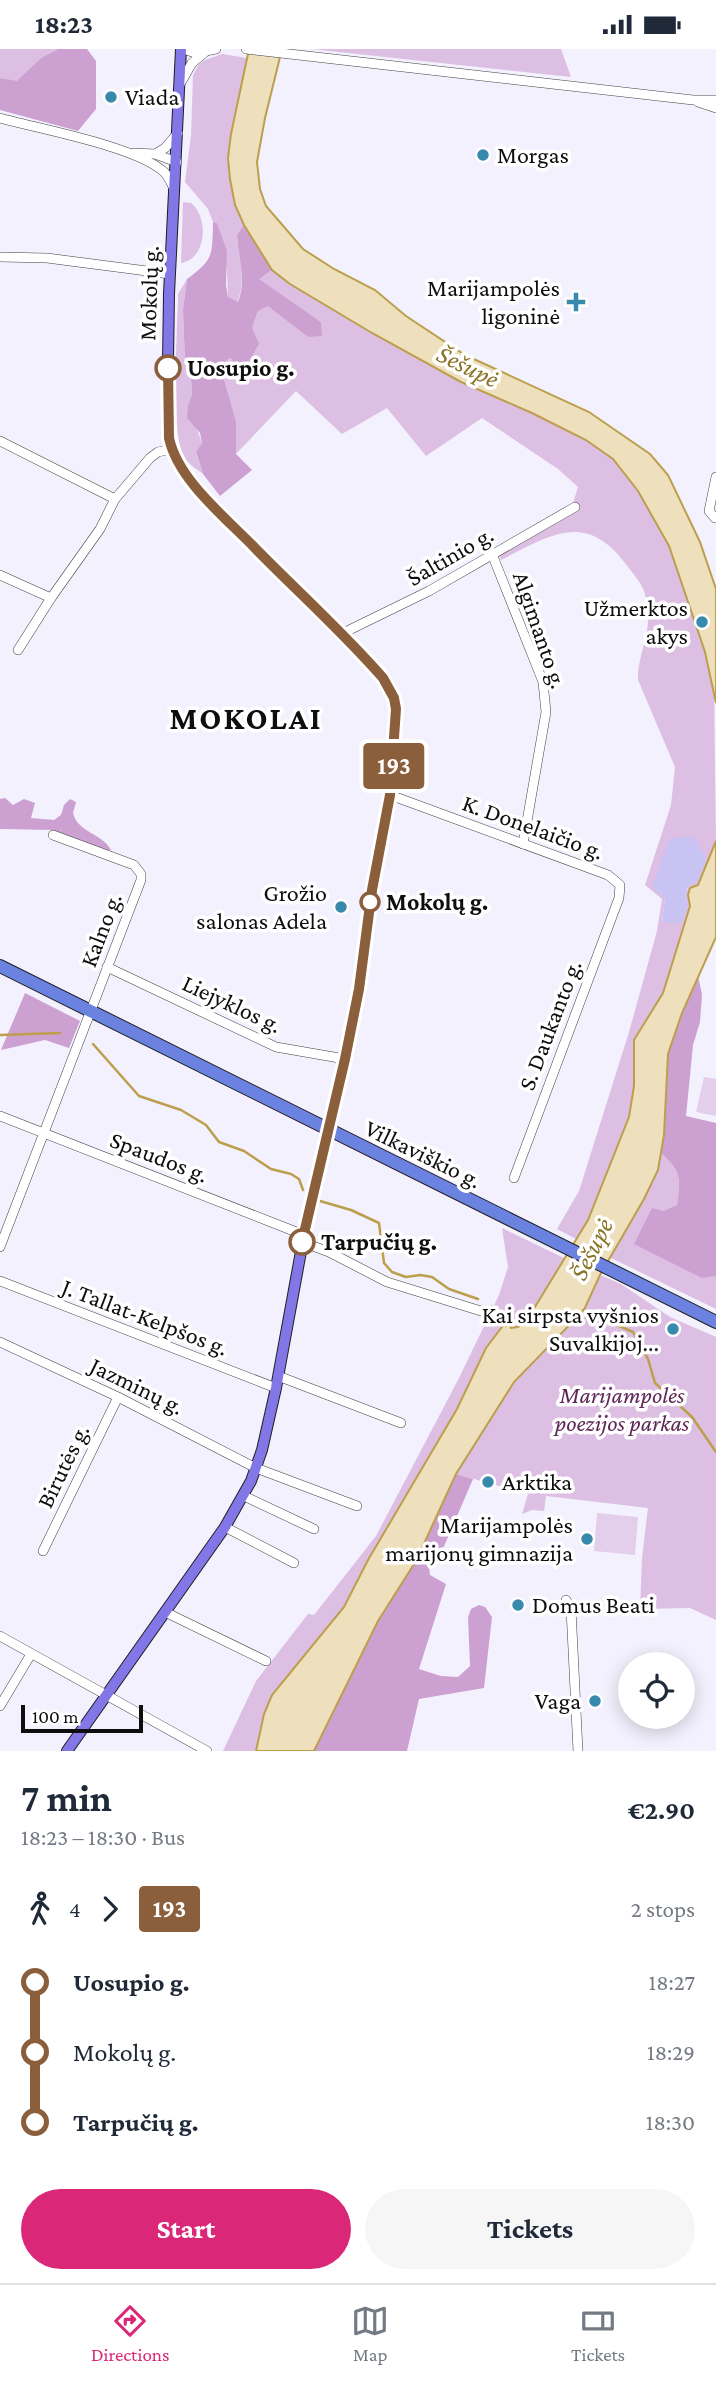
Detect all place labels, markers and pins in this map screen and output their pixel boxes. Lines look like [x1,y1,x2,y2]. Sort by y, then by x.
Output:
place label: Viada [125,83,179,110]
marker: Viada [103,89,119,105]
place label: Morgas [497,141,569,168]
marker: Morgas [475,147,491,163]
place label: Marijampolės ligoninė [427,274,560,329]
marker: Marijampolės ligoninė [566,292,586,312]
place label: Uosupio g. [187,354,295,381]
marker: Uosupio g. [155,355,181,381]
place label: Užmerktos akys [584,594,688,649]
marker: Užmerktos akys [694,614,710,630]
place label: Grožio salonas Adela [196,879,327,934]
place label: Mokolų g. [386,888,488,915]
marker: Mokolų g. [360,892,380,912]
marker: Grožio salonas Adela [333,899,349,915]
place label: Tarpučių g. [321,1228,437,1255]
marker: Tarpučių g. [289,1229,315,1255]
place label: Kai sirpsta vyšnios Suvalkijoj... [482,1301,659,1356]
marker: Kai sirpsta vyšnios Suvalkijoj... [665,1321,681,1337]
place label: Arktika [502,1468,572,1495]
marker: Arktika [480,1474,496,1490]
place label: Marijampolės marijonų gimnazija [385,1511,573,1566]
marker: Marijampolės marijonų gimnazija [579,1531,595,1547]
place label: Domus Beati [532,1591,655,1618]
marker: Domus Beati [510,1597,526,1613]
place label: Vaga [535,1687,581,1714]
marker: Vaga [587,1693,603,1709]

